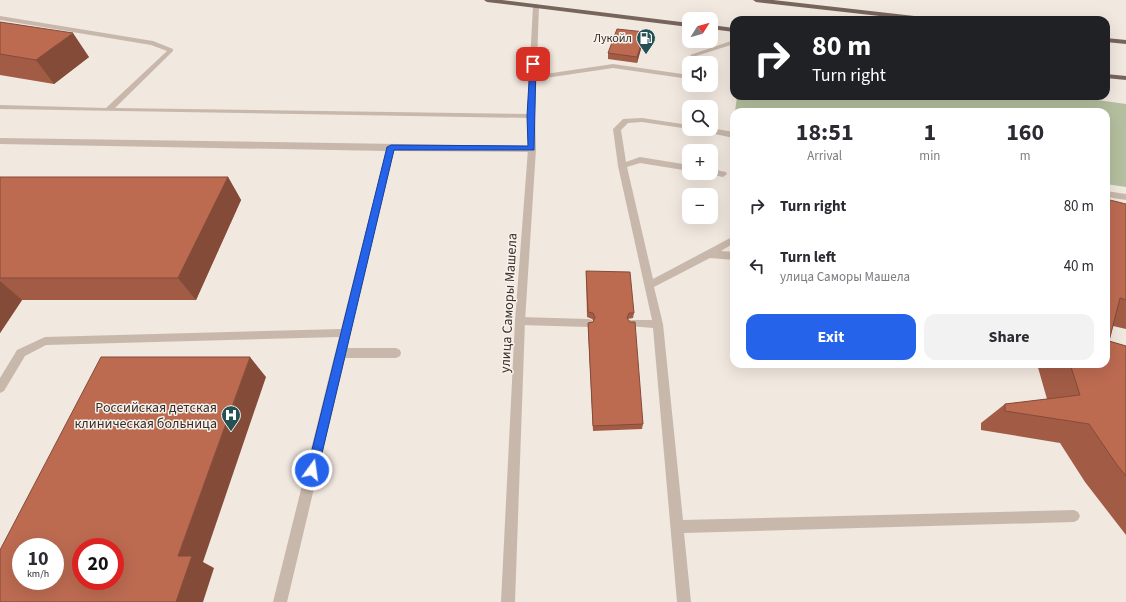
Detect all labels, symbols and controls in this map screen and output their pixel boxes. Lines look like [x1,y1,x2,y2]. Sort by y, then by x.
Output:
north arrow [682,12,718,48]
map controls [682,12,718,224]
text: 80 m [812,26,871,66]
fuel station icon: Лукойл [635,27,657,55]
place label: Лукойл [593,30,632,47]
icon: right [746,32,798,84]
pin [516,47,550,81]
icon: arrive [522,53,544,75]
button: sound [682,56,718,92]
text: Turn right [812,63,886,88]
button: search [682,100,718,136]
text: 18:51 [796,115,854,150]
text: 1 [924,115,936,150]
text: 160 [1006,115,1044,150]
button: + [682,144,718,180]
text: Arrival [807,147,842,165]
text: min [919,147,940,165]
text: m [1020,147,1031,165]
button: − [682,188,718,224]
icon: right [746,195,768,217]
text: Turn right [780,196,846,217]
text: 80 m [1064,196,1094,217]
street label: улица Саморы Машела [495,233,523,374]
text: Turn left [780,247,836,268]
icon: left [746,255,768,277]
text: 40 m [1064,256,1094,277]
text: улица Саморы Машела [780,268,910,286]
button: Exit [746,314,916,360]
button: Share [924,314,1094,360]
place label: Российская детская клиническая больница [74,398,217,434]
hospital icon: Российская детская клиническая больница [220,404,242,432]
position arrow [291,449,333,491]
speed limit sign: 20 [72,538,124,590]
text: 10 [27,545,49,573]
text: km/h [27,567,49,581]

